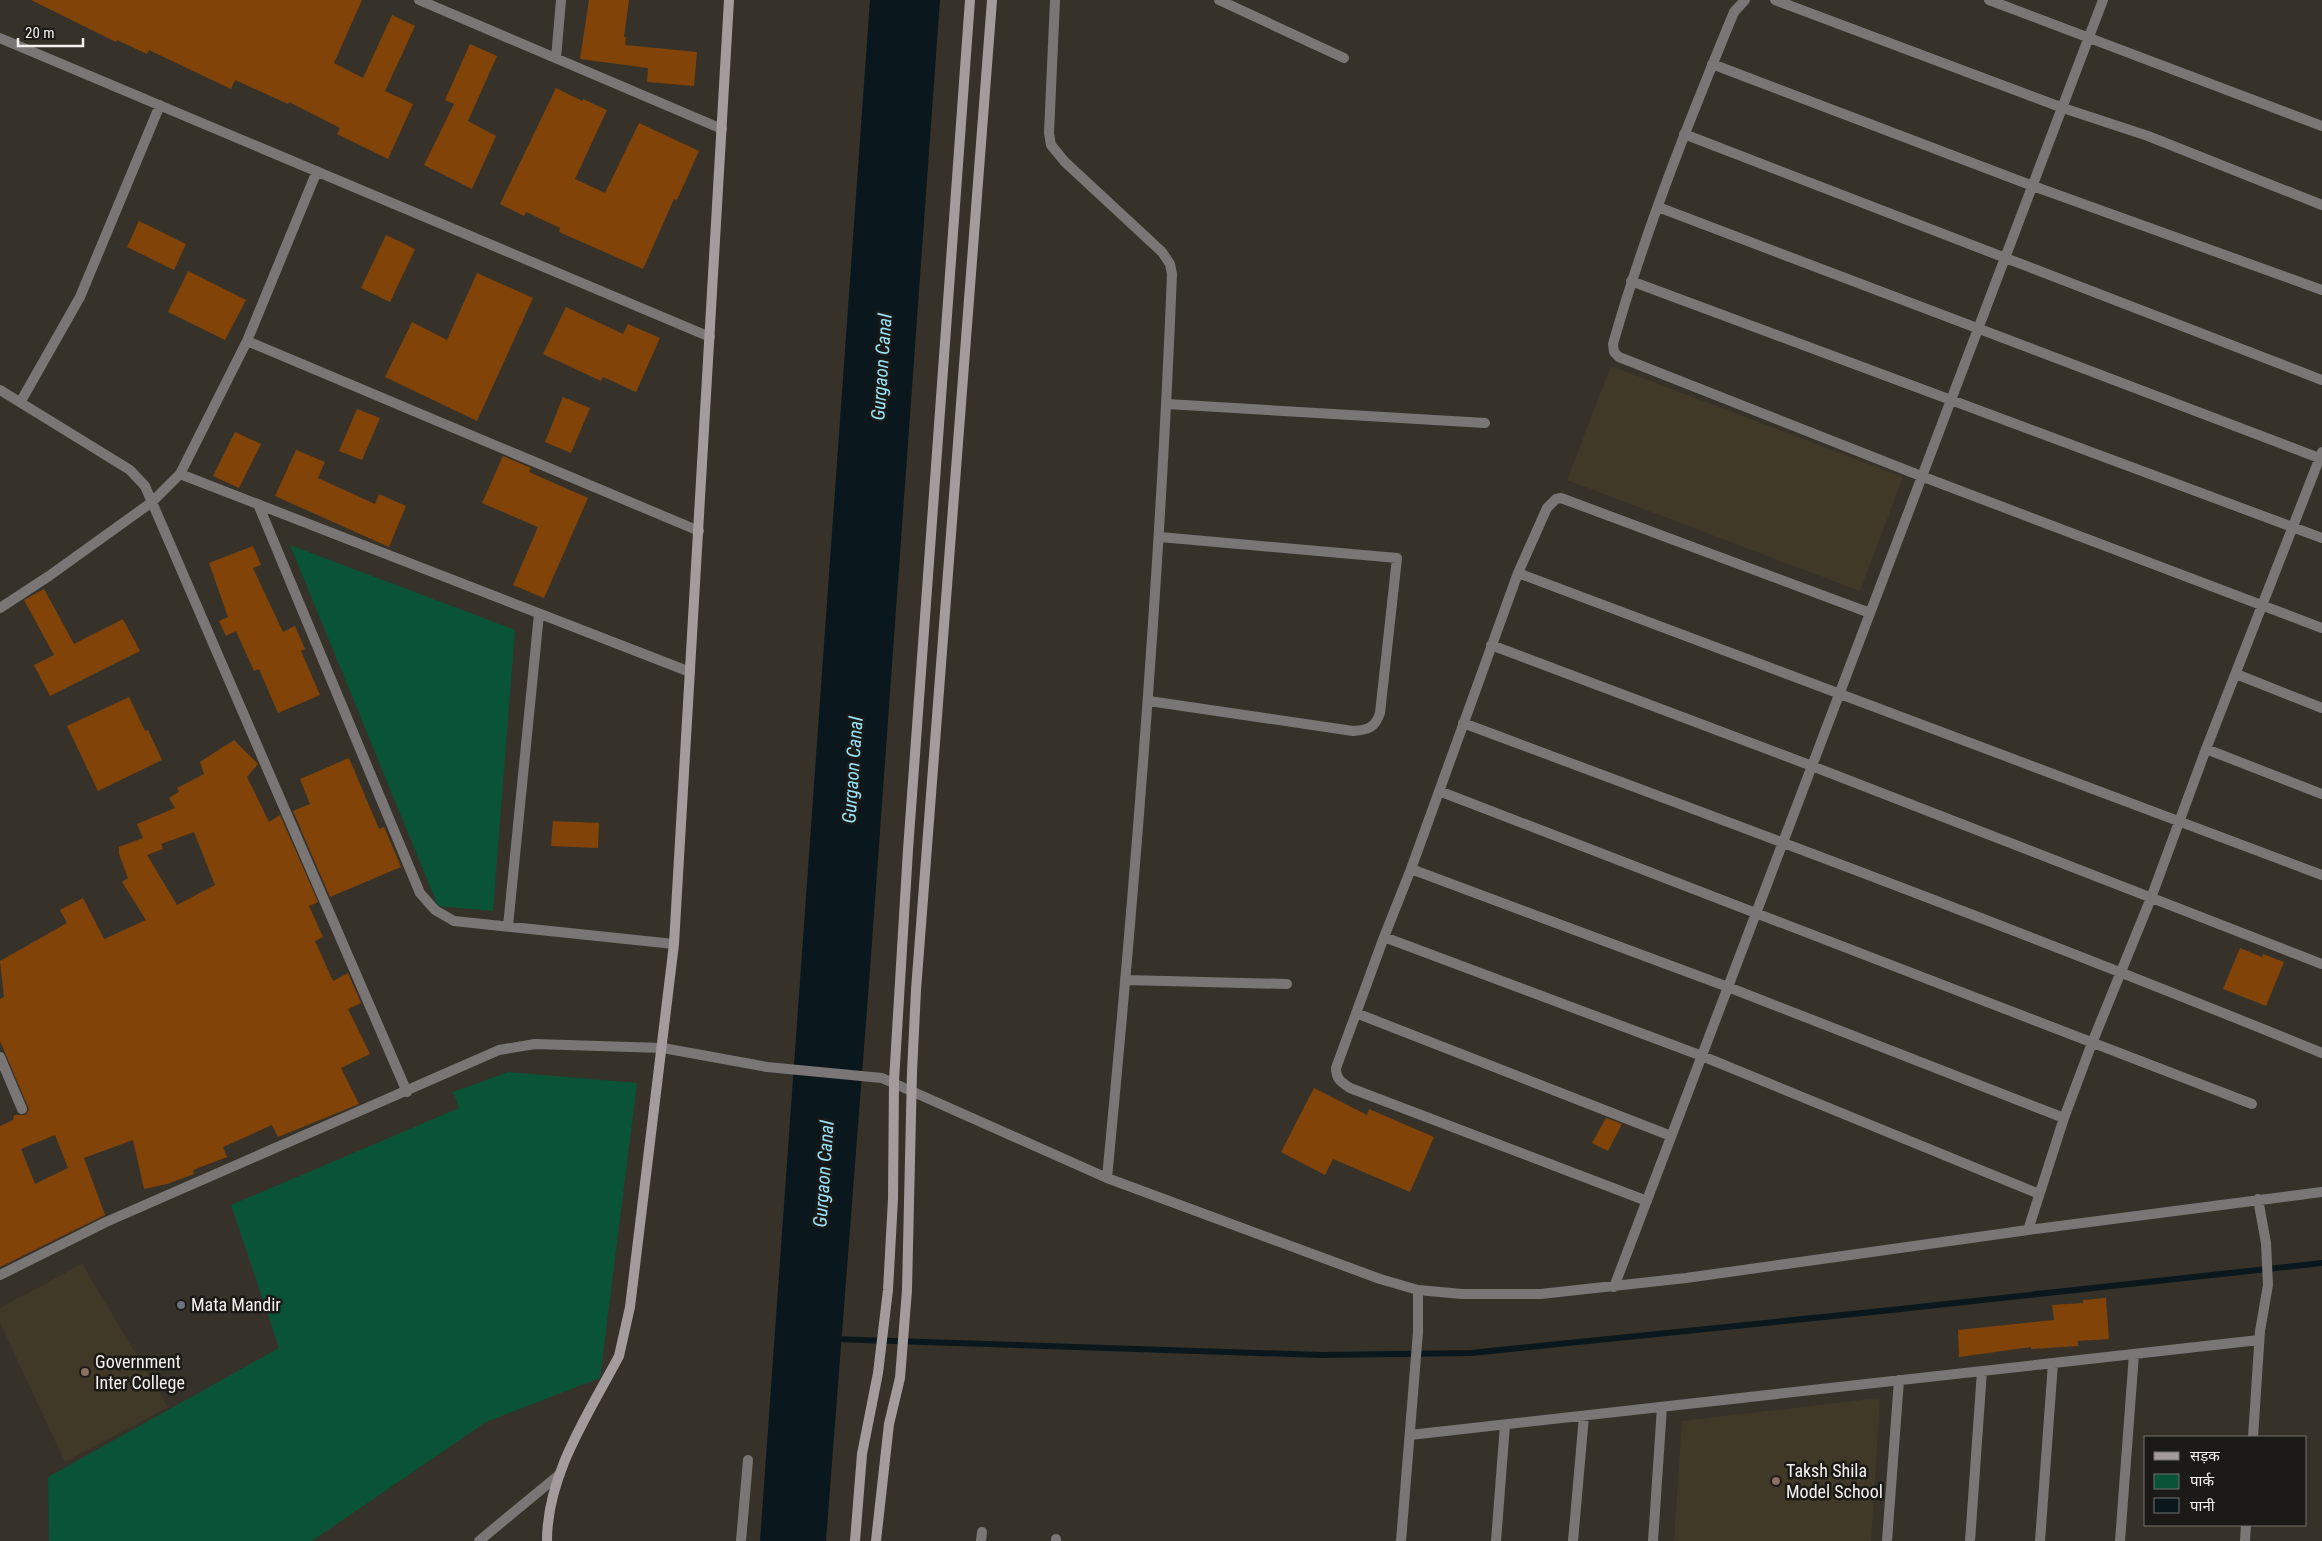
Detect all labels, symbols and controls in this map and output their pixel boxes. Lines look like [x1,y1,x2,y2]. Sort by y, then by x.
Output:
scale bar [18,15,82,47]
text: 20 m [25,24,55,42]
water label: Gurgaon Canal [866,312,897,421]
water label: Gurgaon Canal [837,715,868,824]
water label: Gurgaon Canal [808,1119,839,1228]
place label: Mata Mandir [191,1294,281,1315]
marker: Mata Mandir [175,1299,187,1311]
place label: Government Inter College [95,1351,185,1393]
marker: Government Inter College [79,1366,91,1378]
legend [2144,1436,2307,1526]
text: सड़क [2190,1447,2220,1465]
place label: Taksh Shila Model School [1786,1460,1883,1502]
text: पार्क [2190,1472,2214,1490]
marker: Taksh Shila Model School [1770,1475,1782,1487]
text: पानी [2190,1497,2216,1515]

